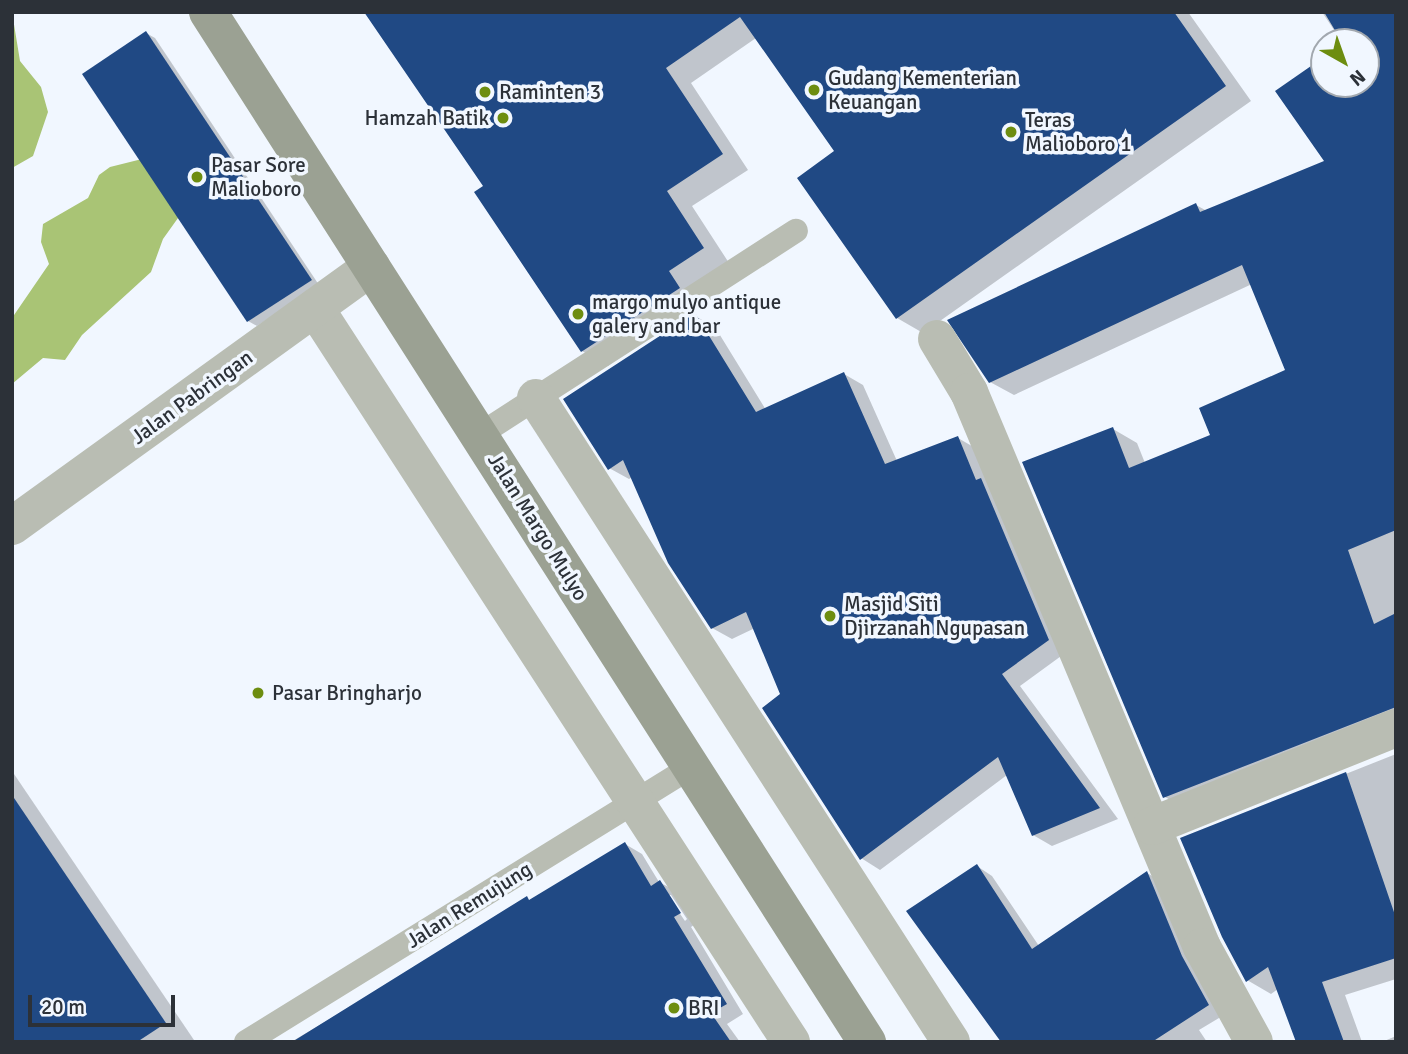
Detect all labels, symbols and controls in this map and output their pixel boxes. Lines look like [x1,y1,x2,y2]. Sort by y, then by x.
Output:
north arrow [1310,28,1380,98]
text: N [1344,64,1370,91]
place label: Gudang Kementerian Keuangan [828,65,1017,115]
place label: Raminten 3 [499,79,601,105]
marker: Gudang Kementerian Keuangan [806,82,822,98]
marker: Raminten 3 [477,84,493,100]
place label: Hamzah Batik [365,105,489,131]
place label: Teras Malioboro 1 [1025,107,1131,157]
marker: Hamzah Batik [495,110,511,126]
marker: Teras Malioboro 1 [1003,124,1019,140]
place label: Pasar Sore Malioboro [211,152,306,202]
marker: Pasar Sore Malioboro [189,169,205,185]
place label: margo mulyo antique galery and bar [592,289,781,339]
marker: margo mulyo antique galery and bar [570,306,586,322]
street label: Jalan Pabringan [126,344,258,450]
street label: Jalan Margo Mulyo [483,449,593,605]
place label: Masjid Siti Djirzanah Ngupasan [844,591,1025,641]
marker: Masjid Siti Djirzanah Ngupasan [822,608,838,624]
place label: Pasar Bringharjo [272,680,422,706]
marker: Pasar Bringharjo [250,685,266,701]
street label: Jalan Remujung [402,856,536,954]
scale bar [32,981,178,1025]
text: 20 m [41,994,85,1020]
place label: BRI [688,995,719,1021]
marker: BRI [666,1000,682,1016]

